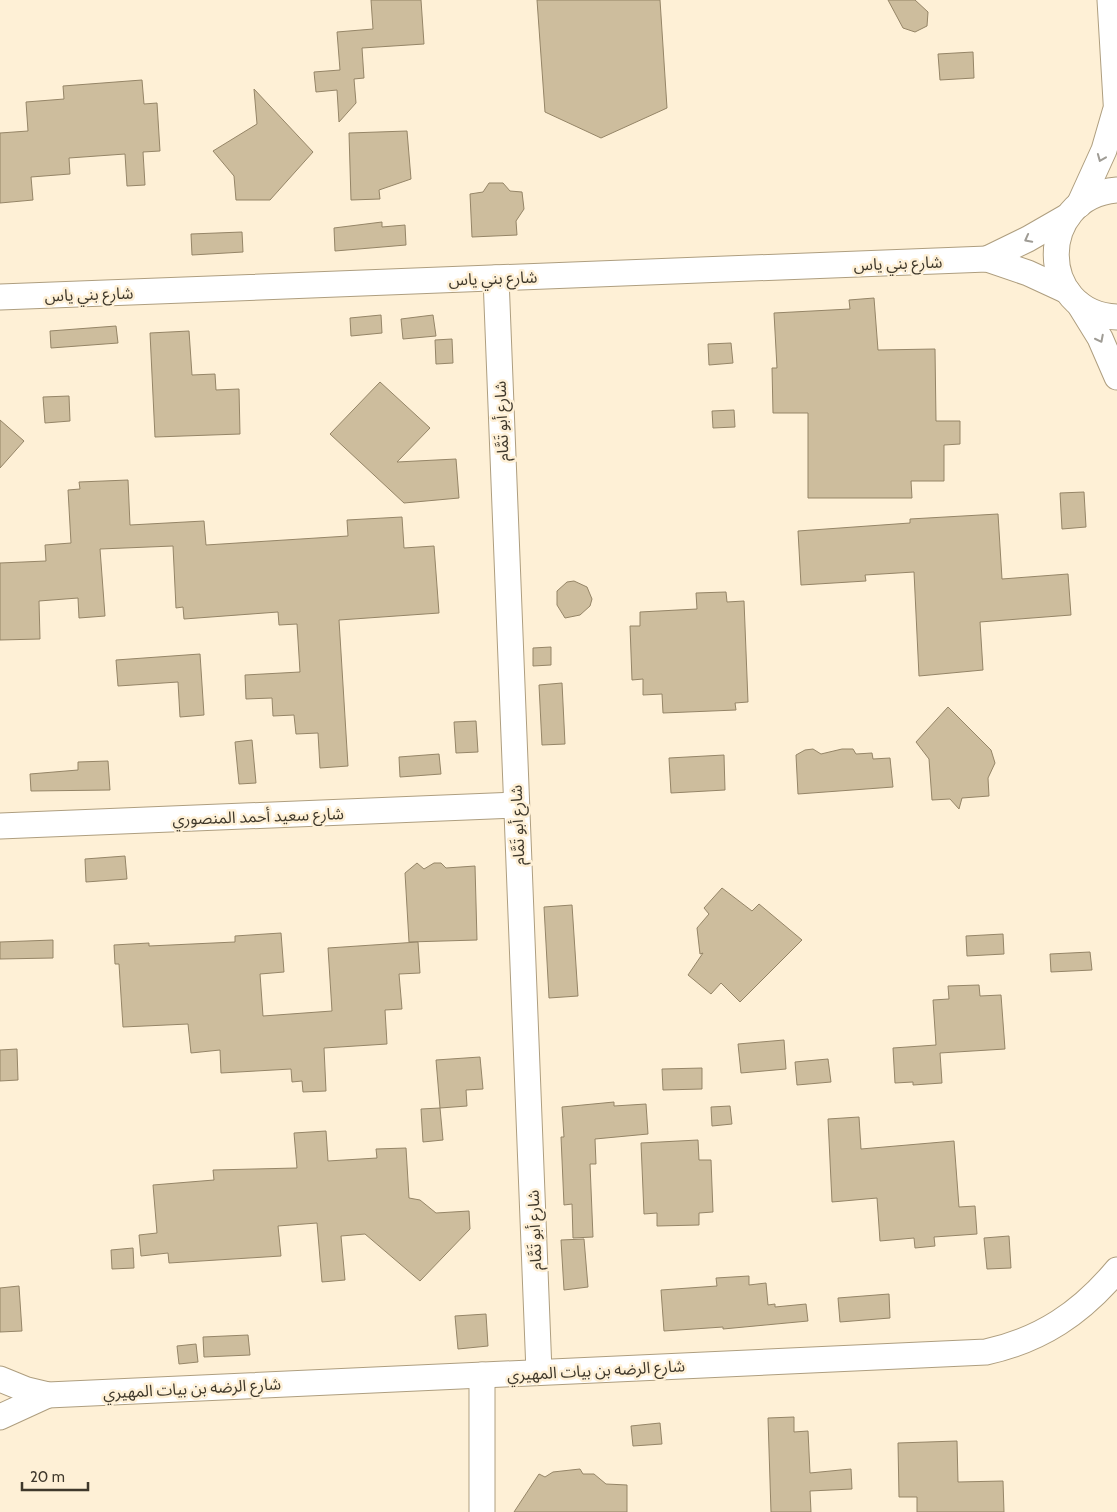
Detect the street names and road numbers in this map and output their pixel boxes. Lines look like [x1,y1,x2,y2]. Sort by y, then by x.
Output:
street label: شارع بني ياس [853,252,943,278]
street label: شارع بني ياس [448,267,538,293]
street label: شارع بني ياس [44,283,134,309]
street label: شارع أبو تَمَّام [491,380,515,462]
street label: شارع أبو تَمَّام [507,784,531,866]
street label: شارع سعيد أحمد المنصوري [172,804,344,832]
street label: شارع أبو تَمَّام [524,1189,548,1271]
street label: شارع الرضه بن بيات المهيري [507,1356,686,1388]
street label: شارع الرضه بن بيات المهيري [103,1374,282,1406]

